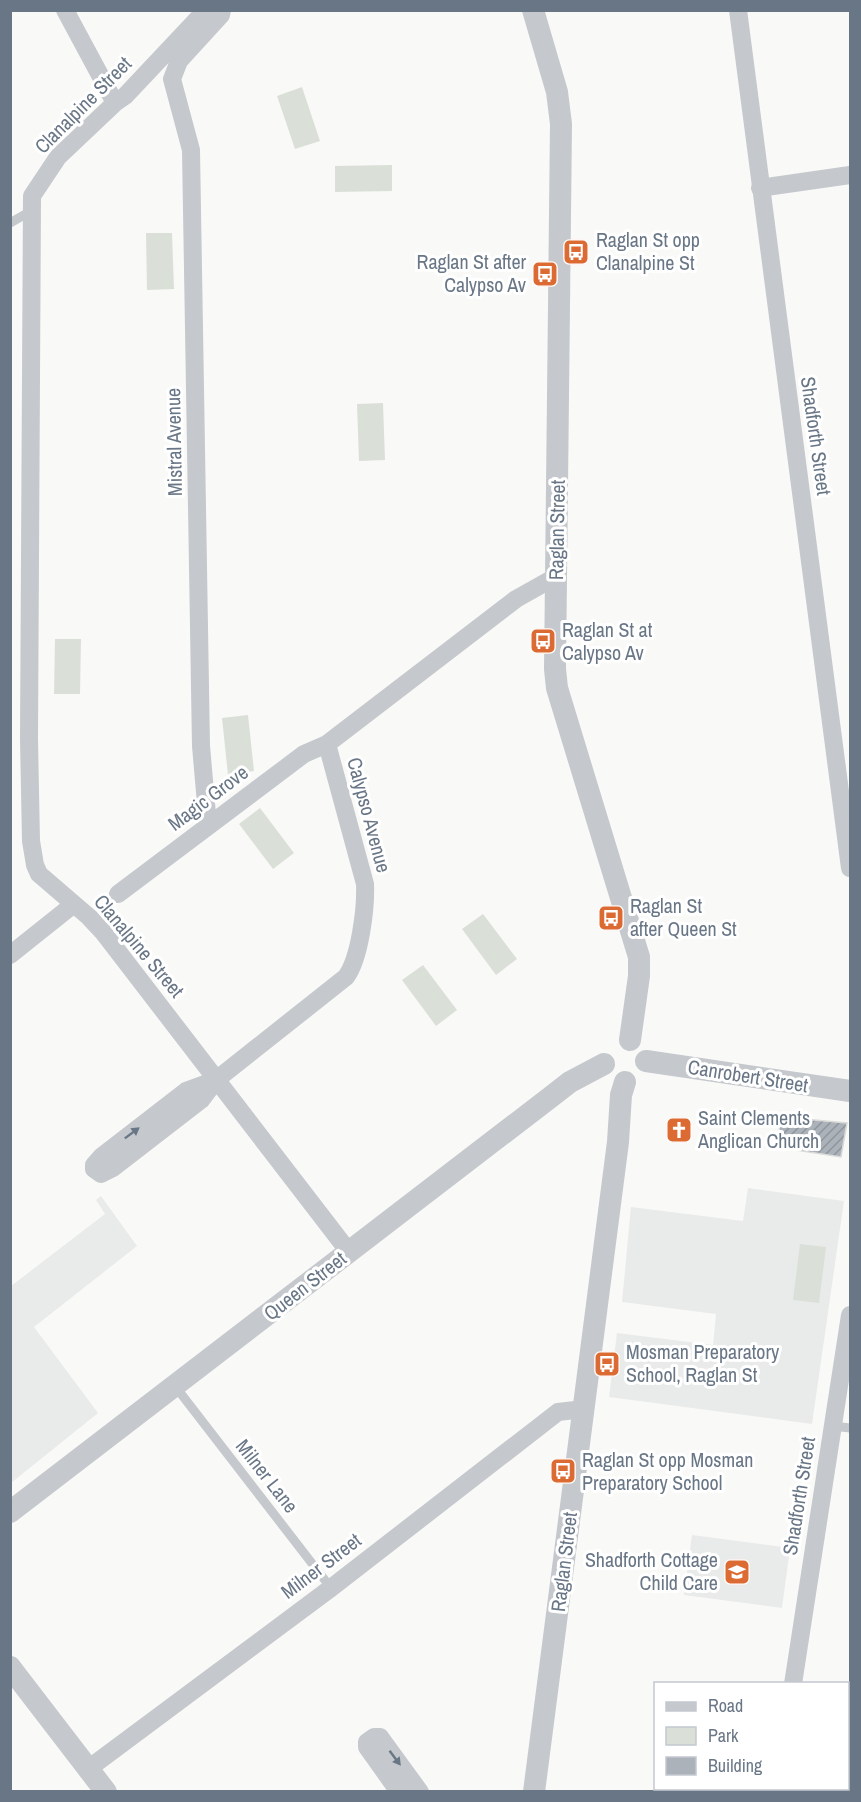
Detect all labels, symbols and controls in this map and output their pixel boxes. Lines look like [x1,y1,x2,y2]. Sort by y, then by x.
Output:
street label: Clanalpine Street [28,50,137,159]
place label: Raglan St opp Clanalpine St [596,226,700,276]
bus stop icon: Raglan St opp Clanalpine St [561,237,591,267]
place label: Raglan St after Calypso Av [417,248,527,298]
bus stop icon: Raglan St after Calypso Av [530,259,560,289]
street label: Shadforth Street [795,375,838,497]
street label: Mistral Avenue [159,388,188,496]
street label: Raglan Street [542,479,571,580]
place label: Raglan St at Calypso Av [562,616,653,666]
bus stop icon: Raglan St at Calypso Av [528,626,558,656]
street label: Calypso Avenue [341,754,398,875]
street label: Magic Grove [162,759,253,837]
street label: Clanalpine Street [88,888,191,1003]
place label: Raglan St after Queen St [630,892,737,942]
bus stop icon: Raglan St after Queen St [596,903,626,933]
street label: Canrobert Street [686,1053,810,1098]
place label: Saint Clements Anglican Church [697,1104,819,1154]
church icon: Saint Clements Anglican Church [664,1115,694,1145]
one-way arrow [124,1127,139,1139]
street label: Queen Street [258,1245,352,1326]
place label: Mosman Preparatory School, Raglan St [626,1338,780,1388]
bus stop icon: Mosman Preparatory School, Raglan St [592,1349,622,1379]
street label: Milner Lane [230,1433,305,1518]
street label: Shadforth Street [776,1434,821,1557]
place label: Raglan St opp Mosman Preparatory School [582,1446,753,1496]
bus stop icon: Raglan St opp Mosman Preparatory School [548,1456,578,1486]
street label: Raglan Street [544,1510,583,1613]
street label: Milner Street [275,1526,367,1605]
place label: Shadforth Cottage Child Care [585,1546,718,1596]
school or university icon: Shadforth Cottage Child Care [722,1557,752,1587]
legend [654,1682,849,1790]
text: Road [708,1693,743,1718]
text: Park [708,1723,739,1748]
one-way arrow [389,1750,401,1766]
text: Building [708,1753,763,1778]

